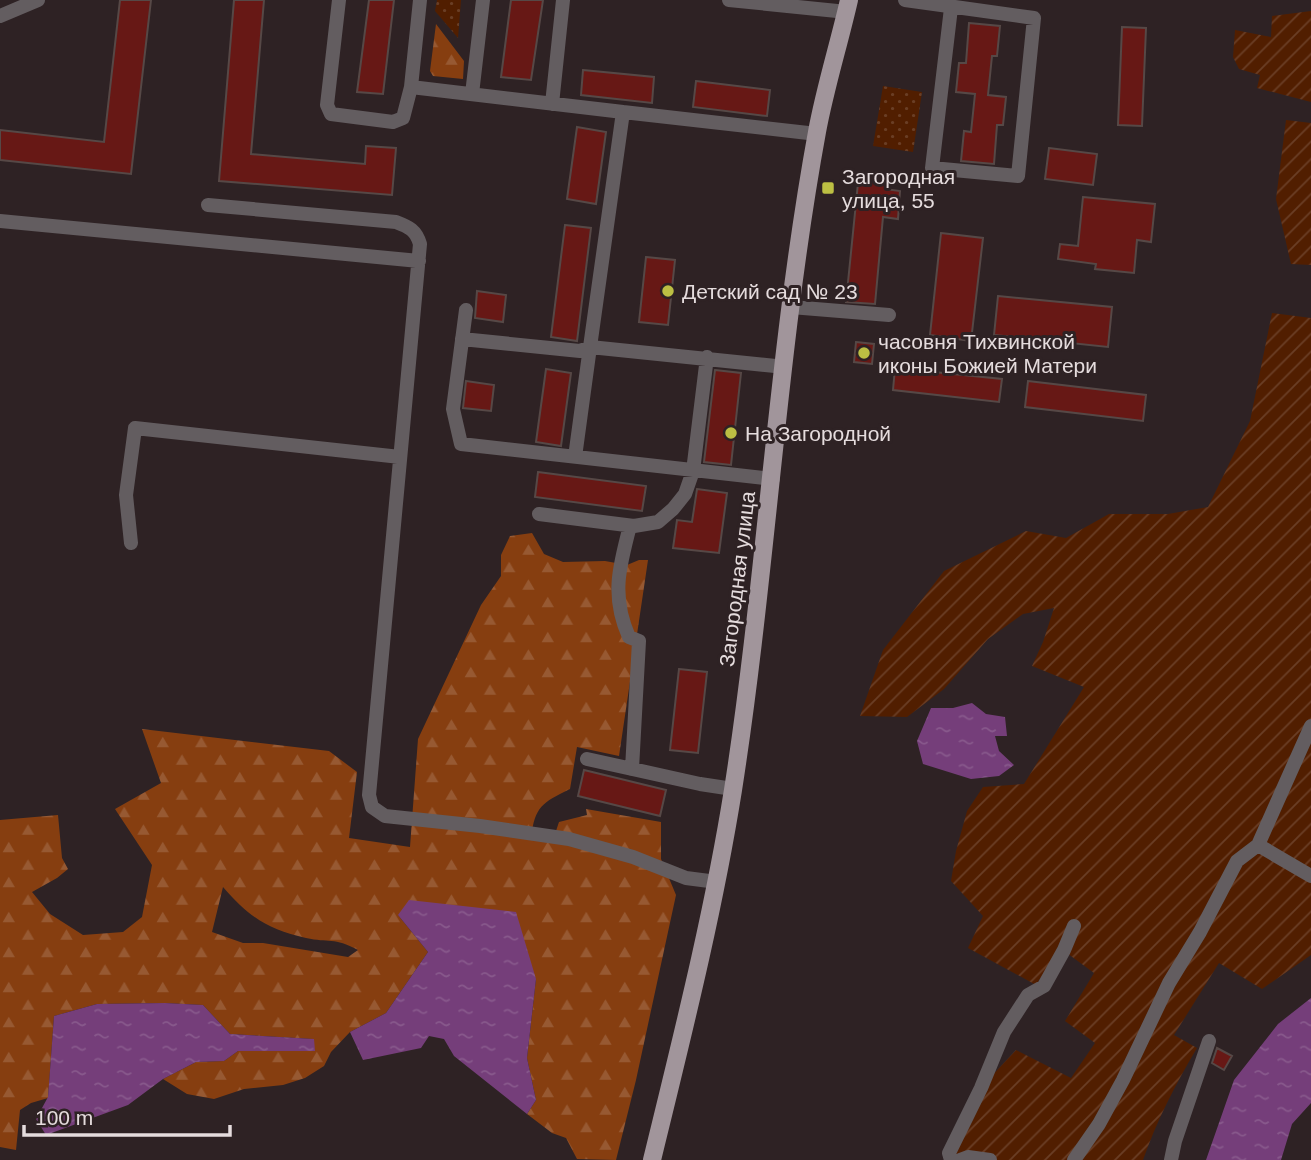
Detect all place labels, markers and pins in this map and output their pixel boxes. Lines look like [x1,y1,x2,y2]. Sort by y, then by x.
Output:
place label: Загородная улица, 55 [842,165,955,212]
marker: Загородная улица, 55 [820,180,836,196]
place label: Детский сад № 23 [682,280,858,303]
marker: Детский сад № 23 [660,283,676,299]
place label: часовня Тихвинской иконы Божией Матери [878,330,1097,377]
marker: часовня Тихвинской иконы Божией Матери [856,345,872,361]
place label: На Загородной [745,422,891,445]
marker: На Загородной [723,425,739,441]

